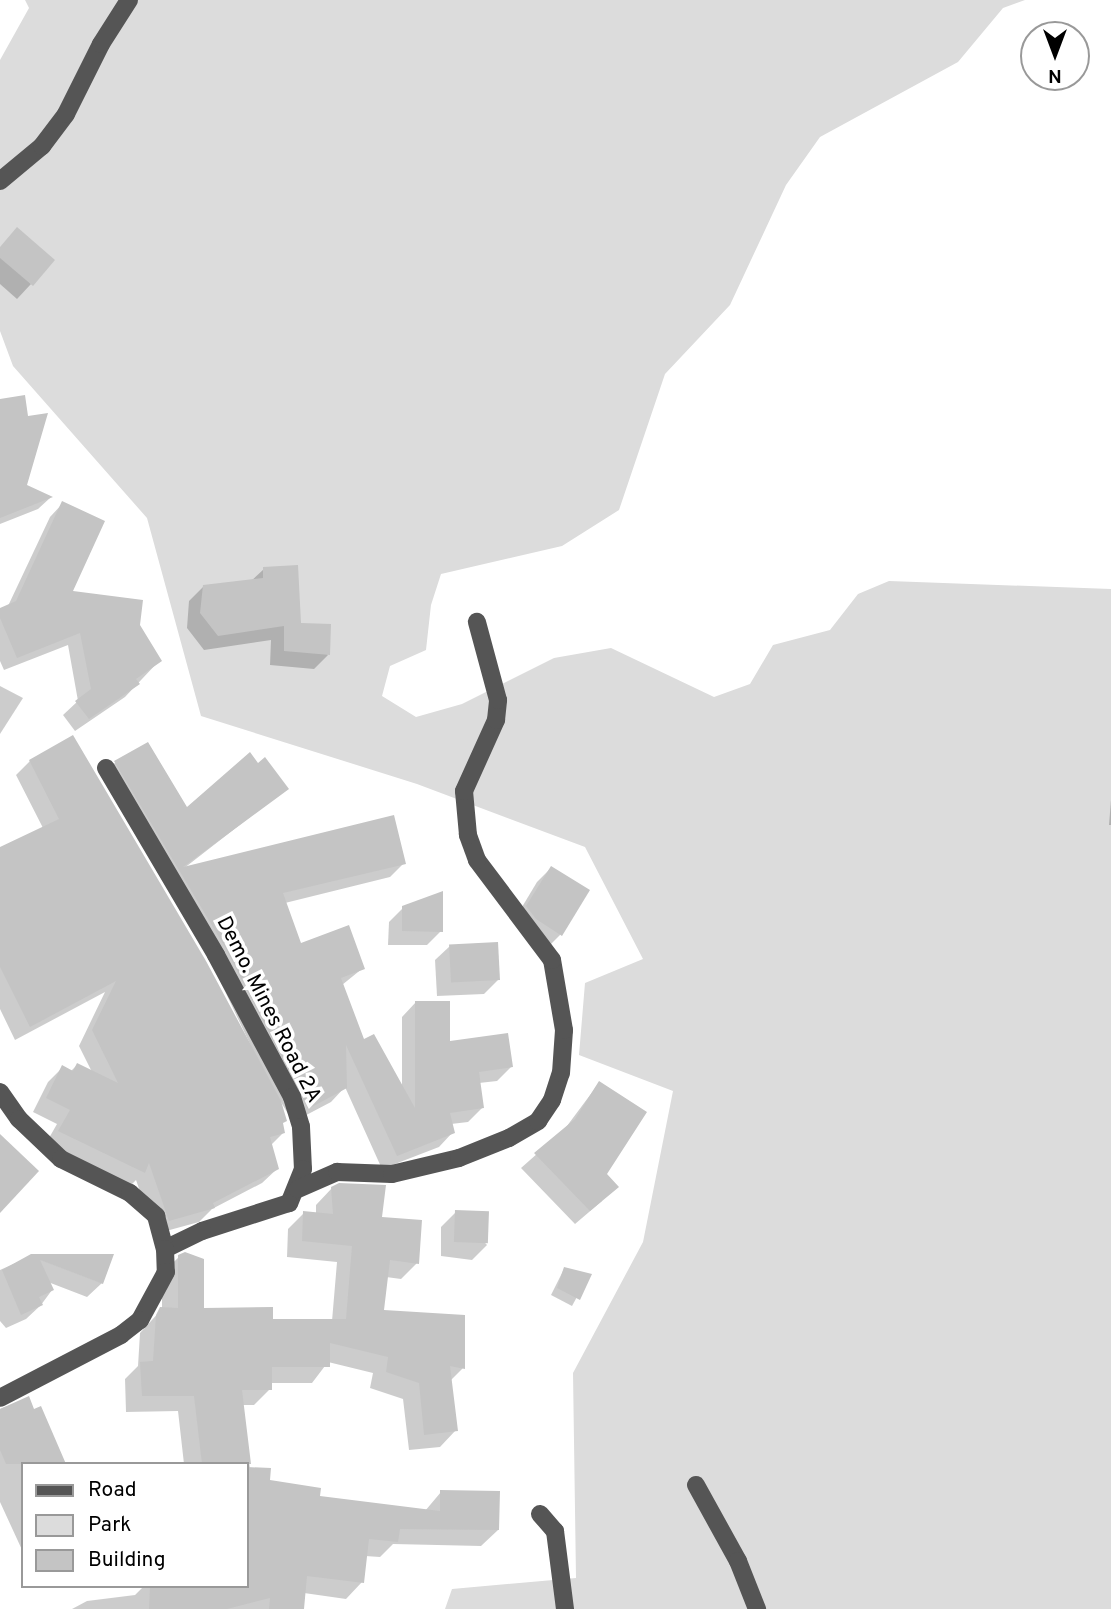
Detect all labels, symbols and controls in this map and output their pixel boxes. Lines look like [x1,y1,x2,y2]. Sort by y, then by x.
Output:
north arrow [1020,21,1090,91]
text: N [1048,63,1062,87]
street label: Demo. Mines Road 2A [210,913,326,1107]
legend [21,1462,248,1588]
text: Road [88,1477,137,1504]
text: Park [88,1512,131,1539]
text: Building [88,1547,166,1574]

